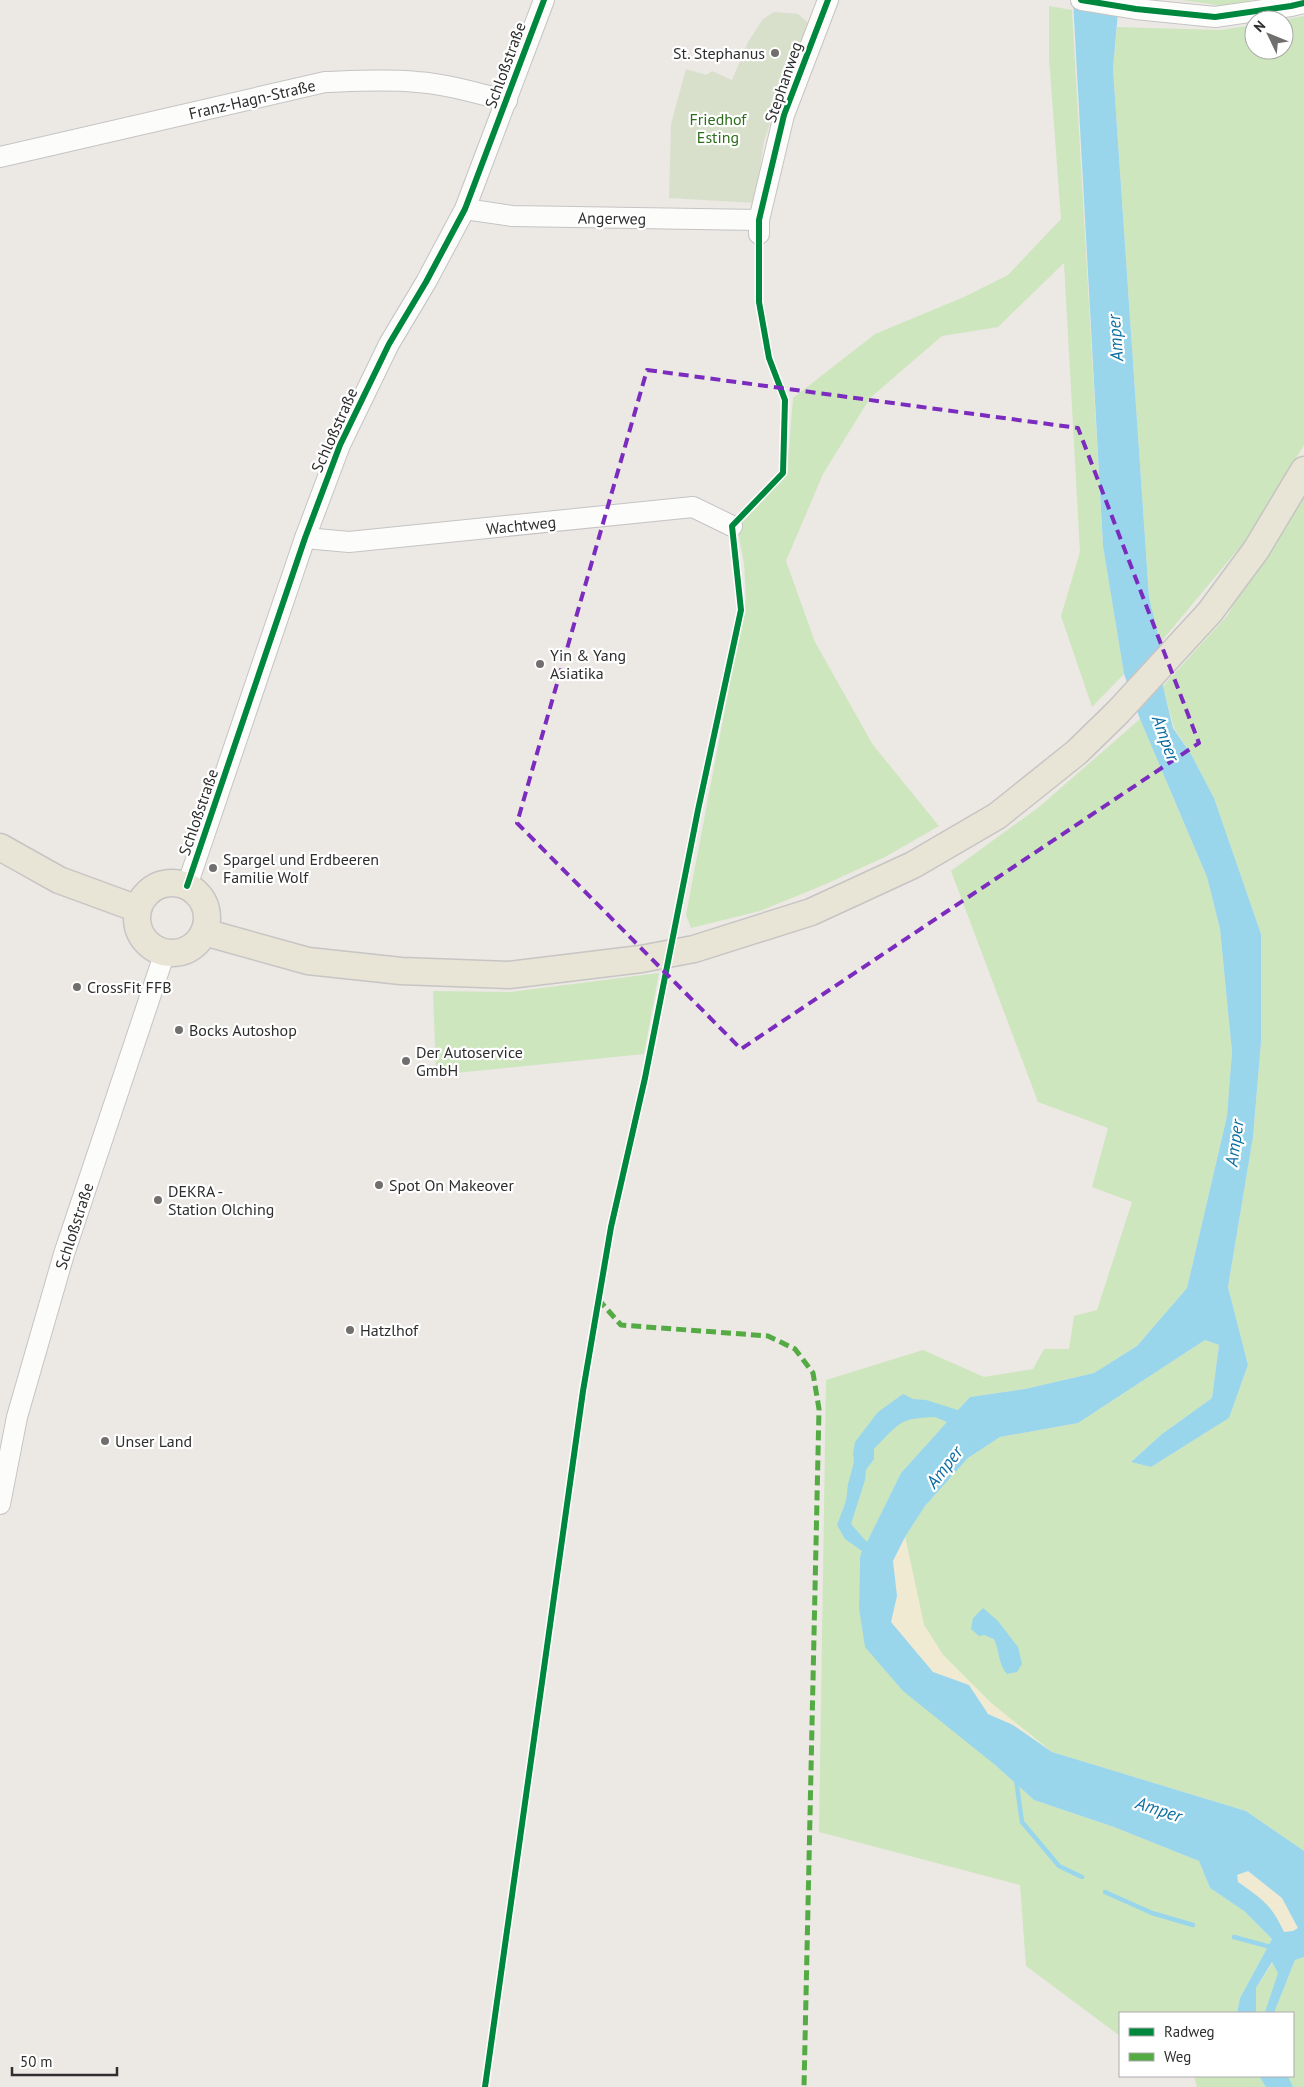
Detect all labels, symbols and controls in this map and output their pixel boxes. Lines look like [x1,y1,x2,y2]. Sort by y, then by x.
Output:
north arrow [1244,10,1294,60]
text: N [1250,17,1269,36]
street label: Schloßstraße [480,19,530,111]
street label: Stephanweg [760,39,806,125]
place label: St. Stephanus [673,43,765,63]
marker: St. Stephanus [769,47,781,59]
street label: Franz-Hagn-Straße [187,75,317,123]
park label: Friedhof Esting [690,109,747,147]
street label: Angerweg [578,207,646,229]
water label: Amper [1102,313,1128,363]
street label: Schloßstraße [306,385,362,475]
street label: Wachtweg [485,511,557,539]
place label: Yin & Yang Asiatika [550,645,626,683]
marker: Yin & Yang Asiatika [534,658,546,670]
water label: Amper [1147,711,1185,765]
street label: Schloßstraße [174,766,222,858]
place label: Spargel und Erdbeeren Familie Wolf [223,849,379,887]
marker: Spargel und Erdbeeren Familie Wolf [207,862,219,874]
place label: CrossFit FFB [87,977,172,997]
marker: CrossFit FFB [71,981,83,993]
place label: Bocks Autoshop [189,1020,297,1040]
marker: Bocks Autoshop [173,1024,185,1036]
place label: Der Autoservice GmbH [416,1042,523,1080]
marker: Der Autoservice GmbH [400,1055,412,1067]
water label: Amper [1219,1117,1249,1169]
place label: Spot On Makeover [389,1175,514,1195]
marker: Spot On Makeover [373,1179,385,1191]
street label: Schloßstraße [51,1180,97,1272]
place label: DEKRA - Station Olching [168,1181,274,1219]
marker: DEKRA - Station Olching [152,1194,164,1206]
place label: Hatzlhof [360,1320,419,1340]
marker: Hatzlhof [344,1324,356,1336]
place label: Unser Land [115,1431,192,1451]
marker: Unser Land [99,1435,111,1447]
water label: Amper [920,1440,968,1493]
water label: Amper [1132,1790,1186,1828]
legend [1119,2012,1294,2077]
text: Radweg [1164,2022,1215,2041]
scale bar [12,2044,118,2076]
text: Weg [1164,2047,1191,2066]
text: 50 m [20,2052,53,2071]

